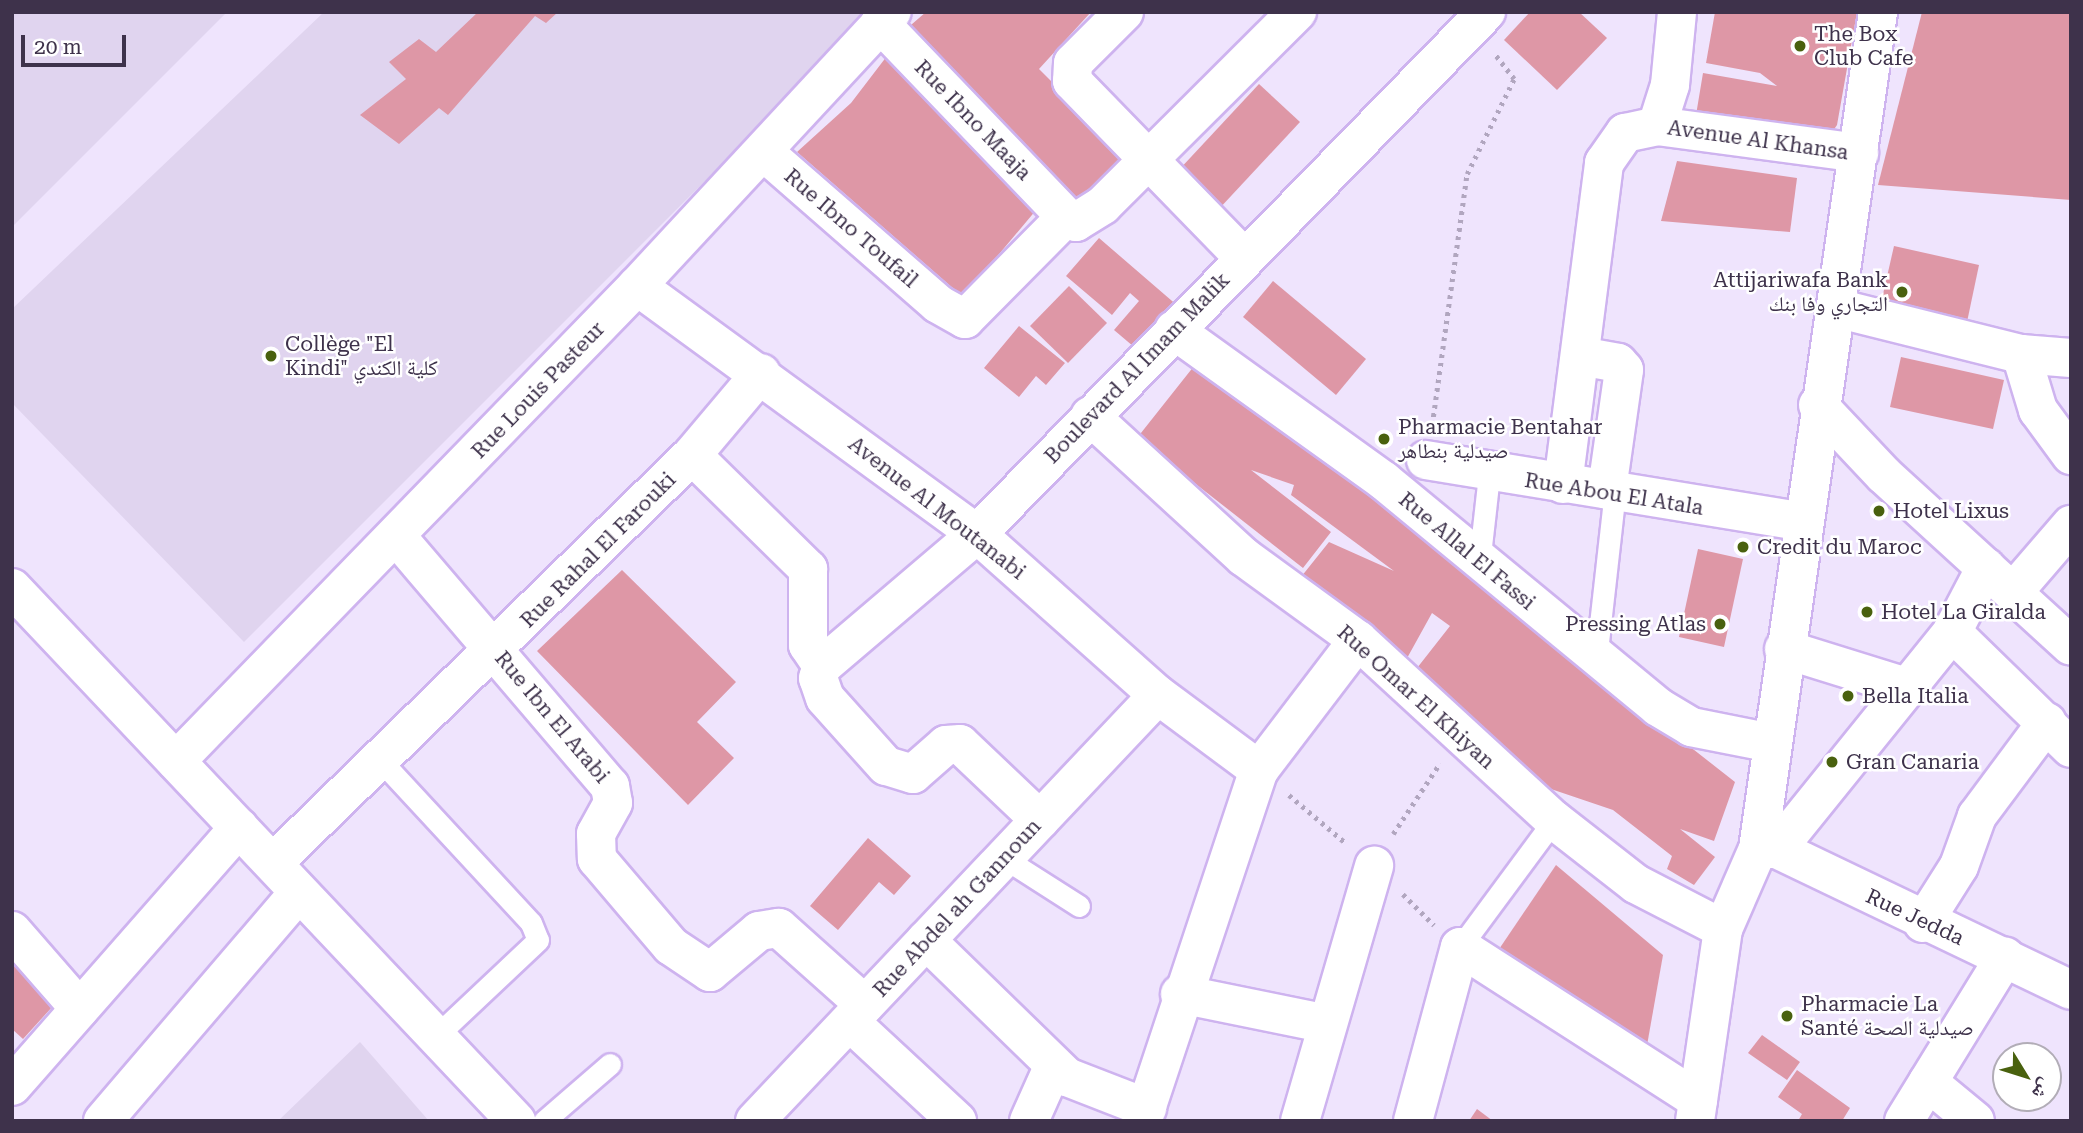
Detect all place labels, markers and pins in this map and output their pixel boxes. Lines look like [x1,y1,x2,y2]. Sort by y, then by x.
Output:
place label: The Box Club Cafe [1814,21,1914,71]
marker: The Box Club Cafe [1792,38,1808,54]
place label: Attijariwafa Bank التجاري وفا بنك [1713,267,1888,317]
marker: Attijariwafa Bank التجاري وفا بنك [1894,284,1910,300]
place label: Collège "El Kindi" كلية الكندي [285,331,438,381]
marker: Collège "El Kindi" كلية الكندي [263,348,279,364]
place label: Pharmacie Bentahar صيدلية بنطاهر [1398,414,1602,464]
marker: Pharmacie Bentahar صيدلية بنطاهر [1376,431,1392,447]
place label: Hotel Lixus [1893,498,2009,524]
marker: Hotel Lixus [1871,503,1887,519]
place label: Credit du Maroc [1757,534,1922,560]
marker: Credit du Maroc [1735,539,1751,555]
place label: Hotel La Giralda [1881,599,2046,625]
marker: Hotel La Giralda [1859,604,1875,620]
place label: Pressing Atlas [1565,611,1706,637]
marker: Pressing Atlas [1712,616,1728,632]
place label: Bella Italia [1862,683,1969,709]
marker: Bella Italia [1840,688,1856,704]
place label: Gran Canaria [1846,749,1979,775]
marker: Gran Canaria [1824,754,1840,770]
place label: Pharmacie La Santé صيدلية الصحة [1801,991,1974,1041]
marker: Pharmacie La Santé صيدلية الصحة [1779,1008,1795,1024]

